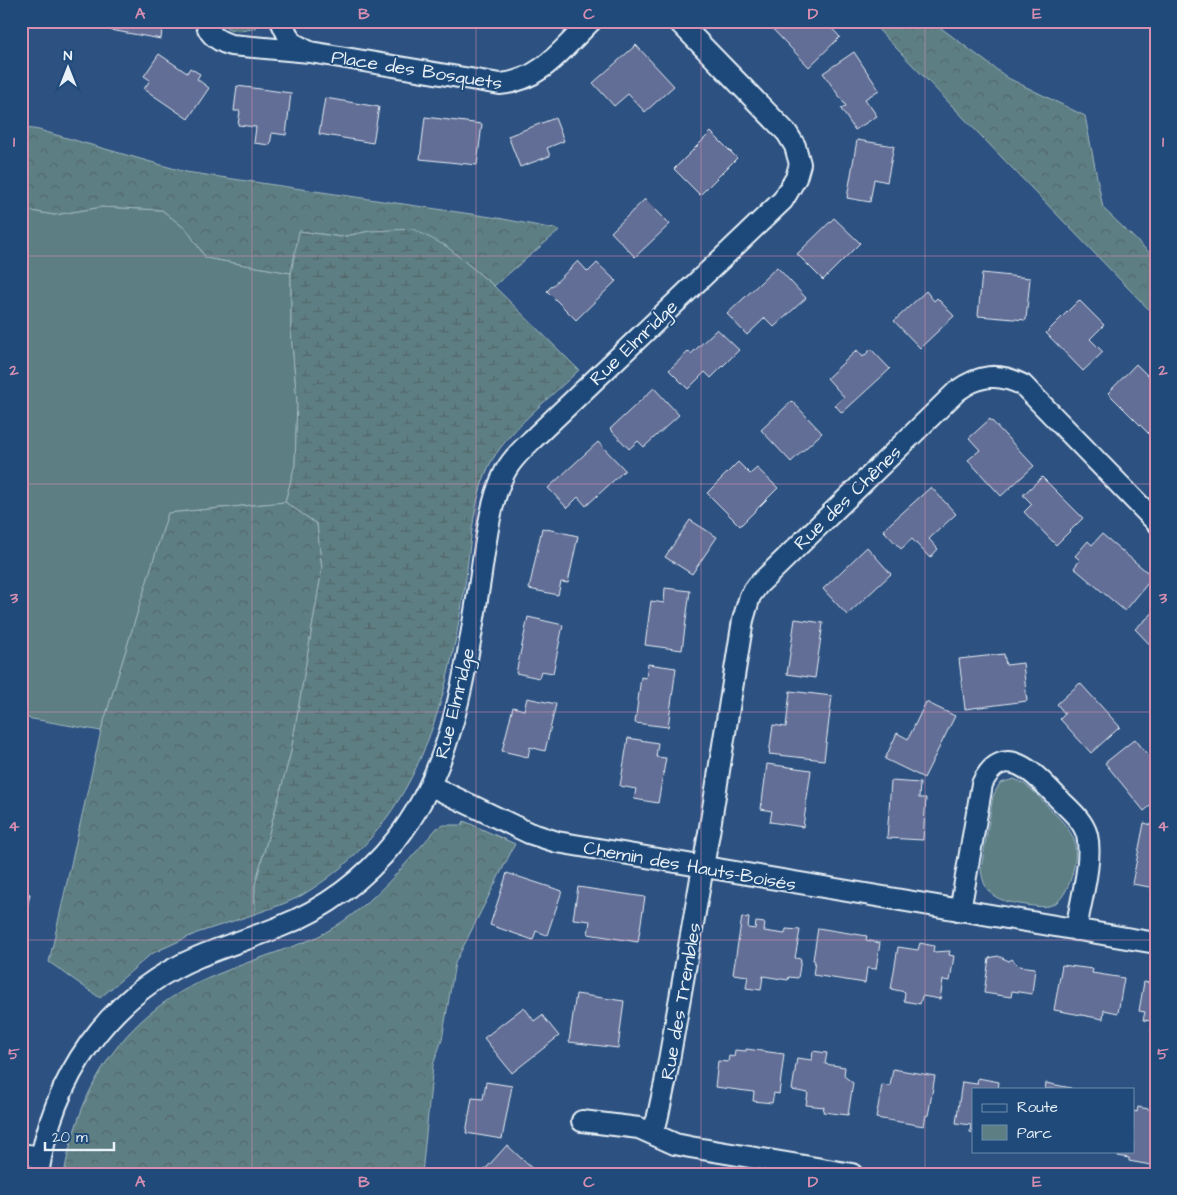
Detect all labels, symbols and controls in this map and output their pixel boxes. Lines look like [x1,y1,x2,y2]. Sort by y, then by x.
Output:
text: A [135,3,146,25]
text: B [358,3,370,25]
text: C [583,3,595,25]
text: D [808,3,819,25]
text: E [1032,3,1042,25]
north arrow [42,42,92,92]
street label: Place des Bosquets [329,44,504,97]
text: N [64,46,73,66]
text: 1 [13,131,16,153]
text: 1 [1162,131,1165,153]
street label: Rue Elmridge [584,294,685,393]
text: 2 [8,359,19,381]
text: 2 [1157,359,1168,381]
street label: Rue des Chênes [788,439,908,557]
text: 3 [9,587,19,609]
text: 3 [1158,587,1168,609]
street label: Rue Elmridge [429,645,483,762]
text: 4 [9,815,20,837]
text: 4 [1158,815,1169,837]
street label: Chemin des Hauts-Boisés [581,834,798,898]
street label: Rue des Trembles [654,921,709,1082]
text: 5 [8,1043,20,1065]
text: 5 [1157,1043,1169,1065]
legend [972,1088,1134,1152]
text: Route [1017,1097,1058,1118]
scale bar [45,1120,114,1152]
text: Parc [1017,1123,1052,1144]
text: 20 m [52,1127,88,1148]
text: A [135,1171,146,1193]
text: B [358,1171,370,1193]
text: C [583,1171,595,1193]
text: D [808,1171,819,1193]
text: E [1032,1171,1042,1193]

